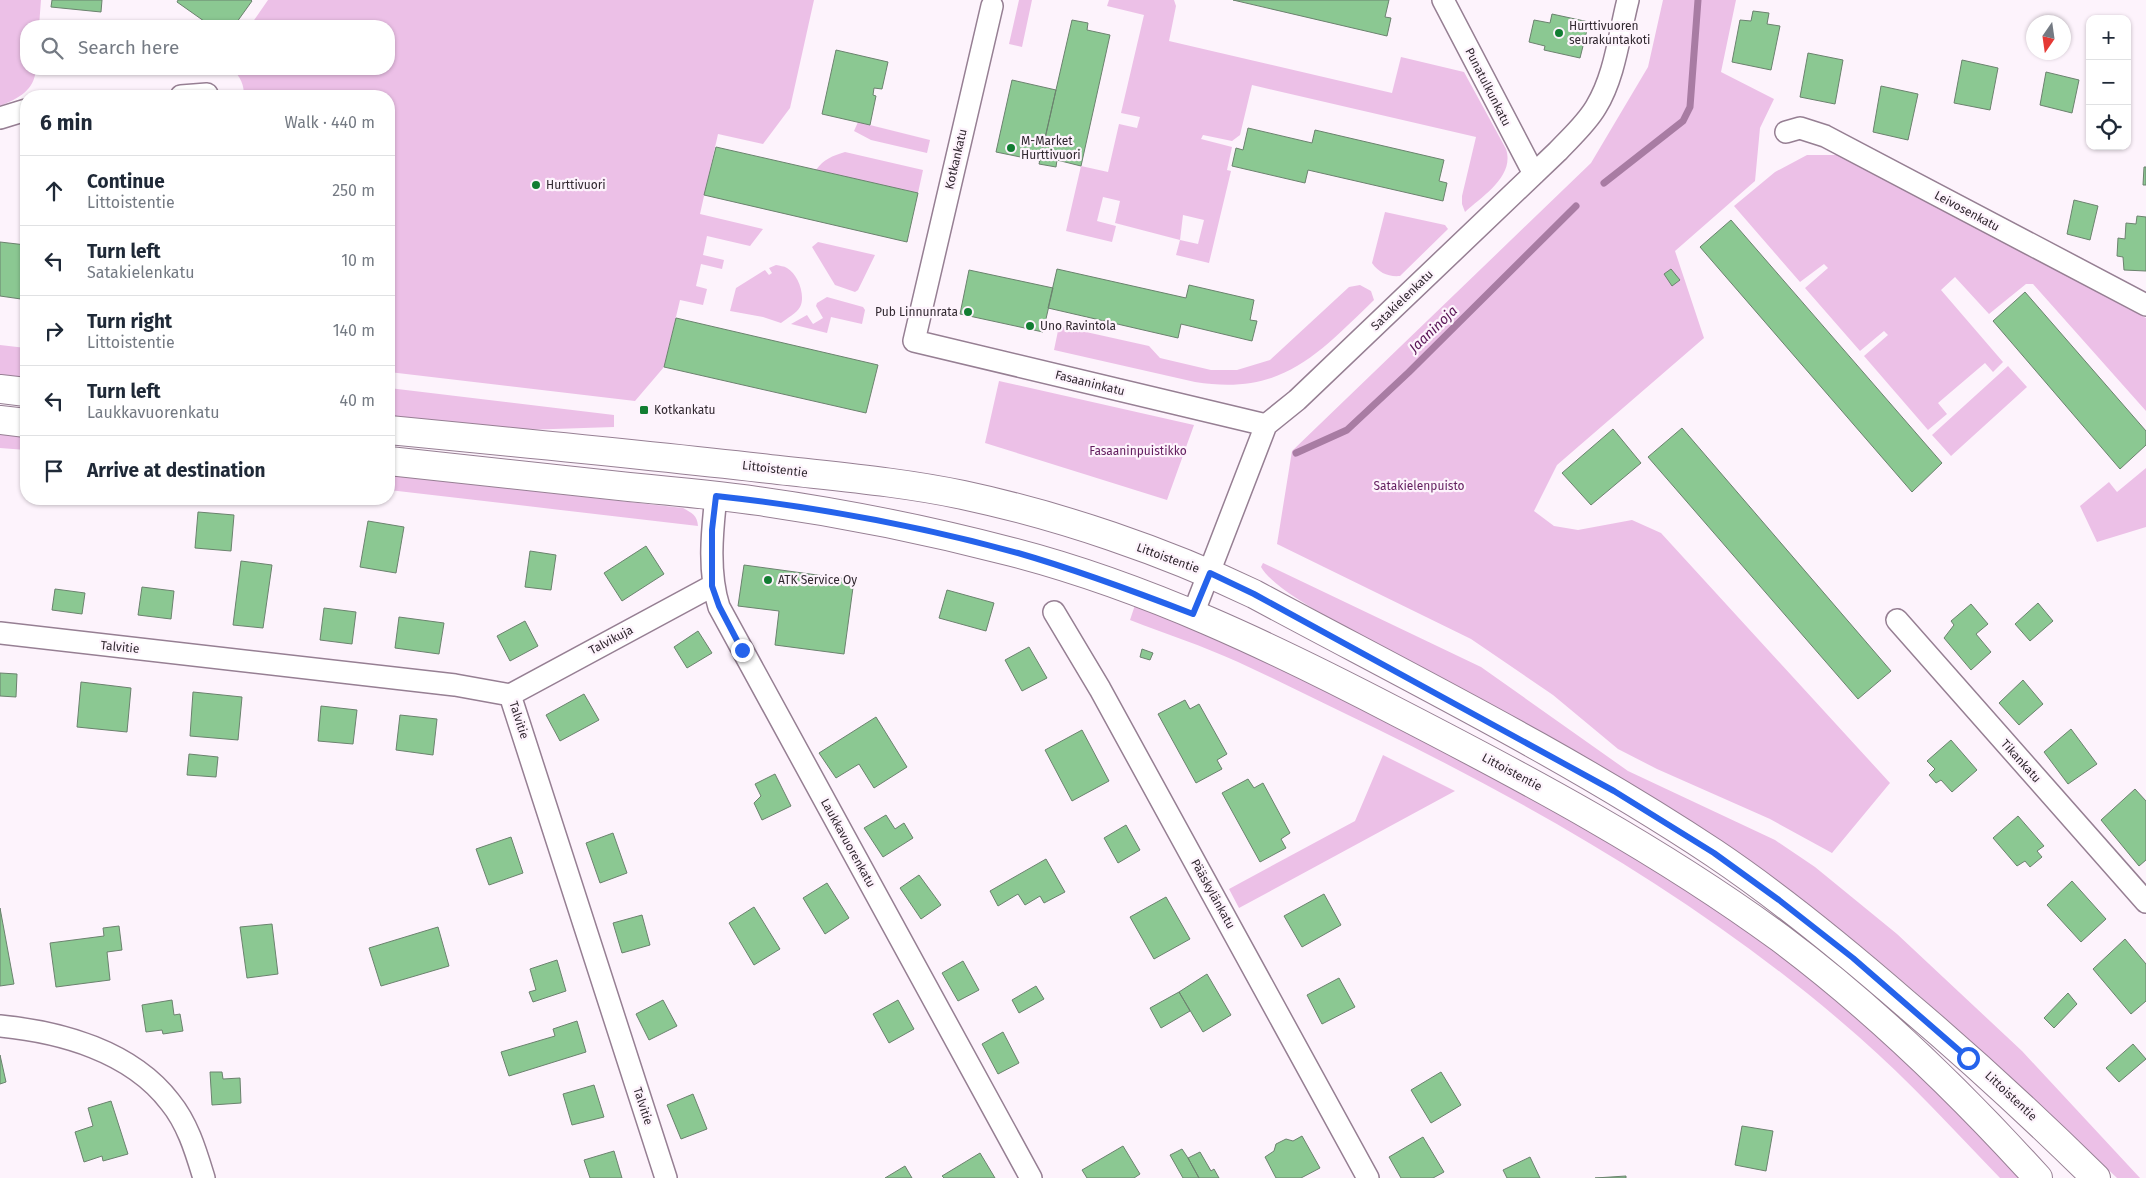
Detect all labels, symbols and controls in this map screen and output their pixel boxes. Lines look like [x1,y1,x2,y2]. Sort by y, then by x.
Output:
north arrow [2026,15,2071,60]
map controls [2086,15,2131,150]
button: + [2086,15,2131,60]
place label: Hurttivuoren seurakuntakoti [1569,19,1650,47]
search box [20,20,395,75]
marker: Hurttivuoren seurakuntakoti [1553,27,1565,39]
icon: search [38,34,66,62]
text: Search here [78,36,179,59]
street label: Punatulkunkatu [1462,46,1514,128]
button: − [2086,60,2131,105]
button: locate [2086,105,2131,150]
text: 6 min [40,110,93,136]
text: Walk · 440 m [285,113,375,132]
street label: Kotkankatu [942,127,970,191]
place label: M-Market Hurttivuori [1021,134,1081,162]
marker: M-Market Hurttivuori [1005,142,1017,154]
text: Continue [87,170,165,193]
icon: ahead [40,177,68,205]
place label: Hurttivuori [546,178,606,192]
marker: Hurttivuori [530,179,542,191]
text: 250 m [332,181,375,200]
street label: Leivosenkatu [1932,188,2002,234]
text: Littoistentie [87,193,175,212]
text: Turn left [87,240,161,263]
icon: left [40,247,68,275]
text: 10 m [341,251,375,270]
text: Satakielenkatu [87,263,195,282]
street label: Satakielenkatu [1368,267,1436,333]
water label: Jaaninoja [1405,302,1461,357]
place label: Pub Linnunrata [875,305,958,319]
marker: Pub Linnunrata [962,306,974,318]
text: Turn right [87,310,172,333]
icon: right [40,317,68,345]
place label: Uno Ravintola [1040,319,1116,333]
marker: Uno Ravintola [1024,320,1036,332]
text: 140 m [333,321,375,340]
text: Littoistentie [87,333,175,352]
street label: Fasaaninkatu [1054,368,1126,398]
text: Turn left [87,380,161,403]
icon: left [40,387,68,415]
text: 40 m [340,391,375,410]
text: Laukkavuorenkatu [87,403,220,422]
place label: Kotkankatu [654,403,716,417]
marker: Kotkankatu [638,404,650,416]
park label: Fasaaninpuistikko [1089,444,1187,458]
icon: arrive [40,457,68,485]
street label: Littoistentie [741,458,809,480]
text: Arrive at destination [87,459,266,482]
park label: Satakielenpuisto [1373,479,1465,493]
street label: Littoistentie [1135,540,1201,576]
place label: ATK Service Oy [778,573,857,587]
marker: ATK Service Oy [762,574,774,586]
street label: Talvikuja [587,623,635,657]
street label: Talvitie [100,638,140,656]
route end [731,639,754,662]
street label: Talvitie [506,699,532,741]
street label: Tikankatu [1998,737,2044,785]
street label: Littoistentie [1480,750,1544,794]
street label: Laukkavuorenkatu [818,796,878,890]
street label: Pääskylänkatu [1188,857,1238,931]
route start [1957,1047,1980,1070]
street label: Littoistentie [1982,1068,2040,1124]
street label: Talvitie [630,1085,656,1127]

